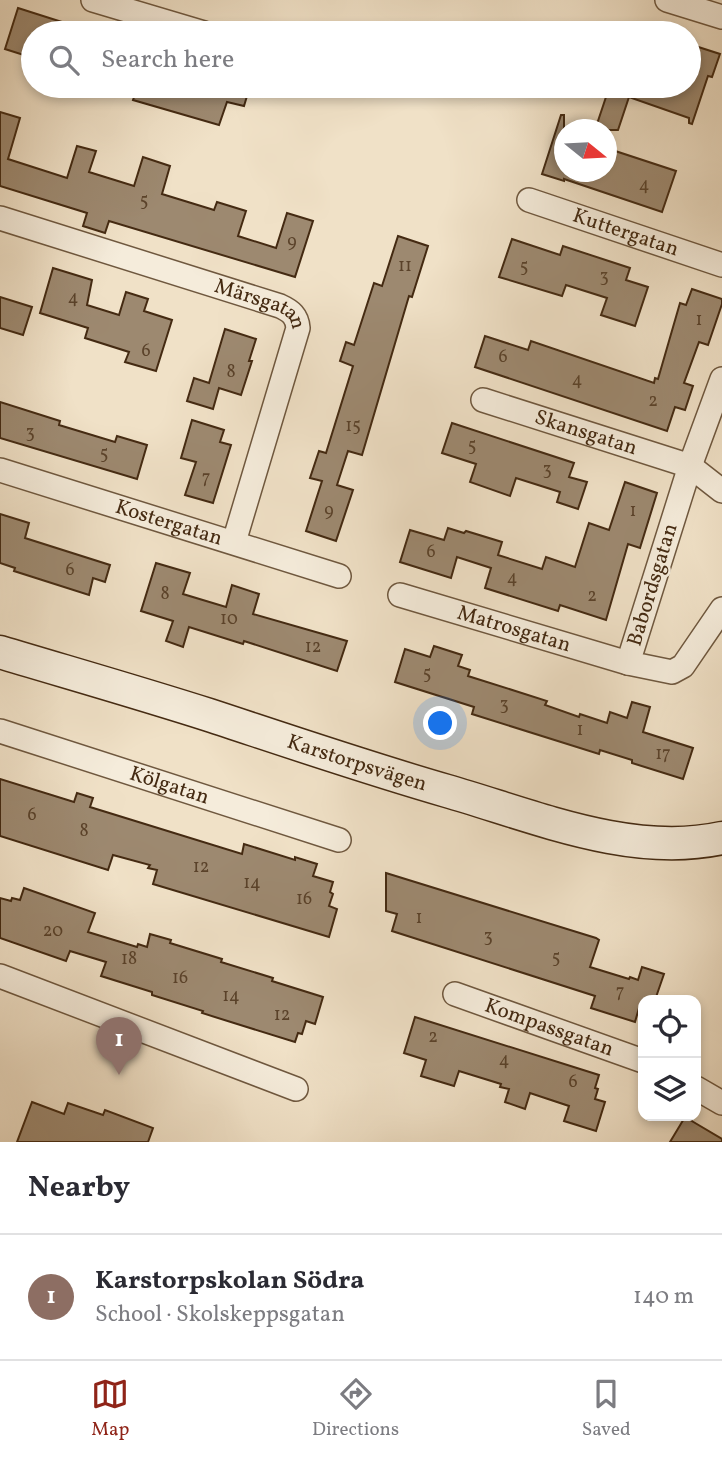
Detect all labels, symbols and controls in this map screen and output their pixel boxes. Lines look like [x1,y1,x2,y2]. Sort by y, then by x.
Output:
search box [21,21,701,98]
icon: search [45,41,83,79]
text: Search here [101,42,234,78]
north arrow [554,119,617,182]
house number: 4 [639,173,649,198]
house number: 5 [140,189,148,214]
street label: Kuttergatan [569,201,683,264]
house number: 9 [287,230,297,255]
house number: 11 [398,254,412,279]
house number: 5 [520,255,528,280]
house number: 3 [599,265,609,290]
street label: Märsgatan [211,272,313,332]
house number: 4 [68,286,78,311]
house number: 1 [696,308,702,333]
house number: 6 [141,339,151,364]
house number: 6 [498,345,508,370]
house number: 8 [226,360,236,385]
house number: 4 [572,368,582,393]
house number: 2 [648,389,658,414]
street label: Skansgatan [531,403,641,463]
house number: 15 [345,414,361,439]
house number: 3 [25,421,35,446]
house number: 5 [468,434,476,459]
house number: 5 [100,442,108,467]
house number: 3 [542,458,552,483]
house number: 7 [202,466,210,491]
street label: Kostergatan [112,492,226,553]
house number: 9 [324,499,334,524]
house number: 1 [630,499,636,524]
street label: Babordsgatan [621,520,685,650]
house number: 6 [426,540,436,565]
house number: 6 [65,558,75,583]
house number: 4 [507,566,517,591]
house number: 8 [160,582,170,607]
house number: 2 [587,584,597,609]
street label: Matrosgatan [454,598,574,660]
house number: 10 [220,607,238,632]
house number: 12 [305,635,321,660]
house number: 5 [423,662,431,687]
house number: 3 [499,693,509,718]
your location [423,706,457,740]
house number: 1 [577,718,583,743]
street label: Karstorpsvägen [283,727,430,799]
house number: 17 [655,742,671,767]
street label: Kölgatan [126,759,213,812]
house number: 6 [27,803,37,828]
house number: 8 [79,819,89,844]
house number: 12 [193,855,209,880]
house number: 14 [243,871,261,896]
house number: 16 [296,887,312,912]
house number: 1 [416,906,422,931]
house number: 20 [43,919,63,944]
house number: 3 [483,925,493,950]
house number: 5 [552,946,560,971]
house number: 18 [121,947,137,972]
house number: 16 [172,966,188,991]
house number: 7 [616,980,624,1005]
house number: 14 [222,984,240,1009]
street label: Kompassgatan [481,991,618,1064]
map controls [638,995,701,1121]
button: locate [638,995,701,1058]
house number: 12 [274,1003,290,1028]
pin: 1 [96,1017,142,1075]
house number: 2 [428,1025,438,1050]
house number: 4 [499,1048,509,1073]
button: layers [638,1058,701,1121]
house number: 6 [568,1070,578,1095]
text: Nearby [28,1167,130,1209]
text: Karstorpskolan Södra [95,1263,365,1299]
text: 1 [46,1281,56,1313]
text: 140 m [633,1281,694,1313]
text: School · Skolskeppsgatan [95,1299,345,1331]
tab: Map [91,1375,129,1443]
tab: Directions [312,1375,399,1443]
tab: Saved [582,1375,631,1443]

